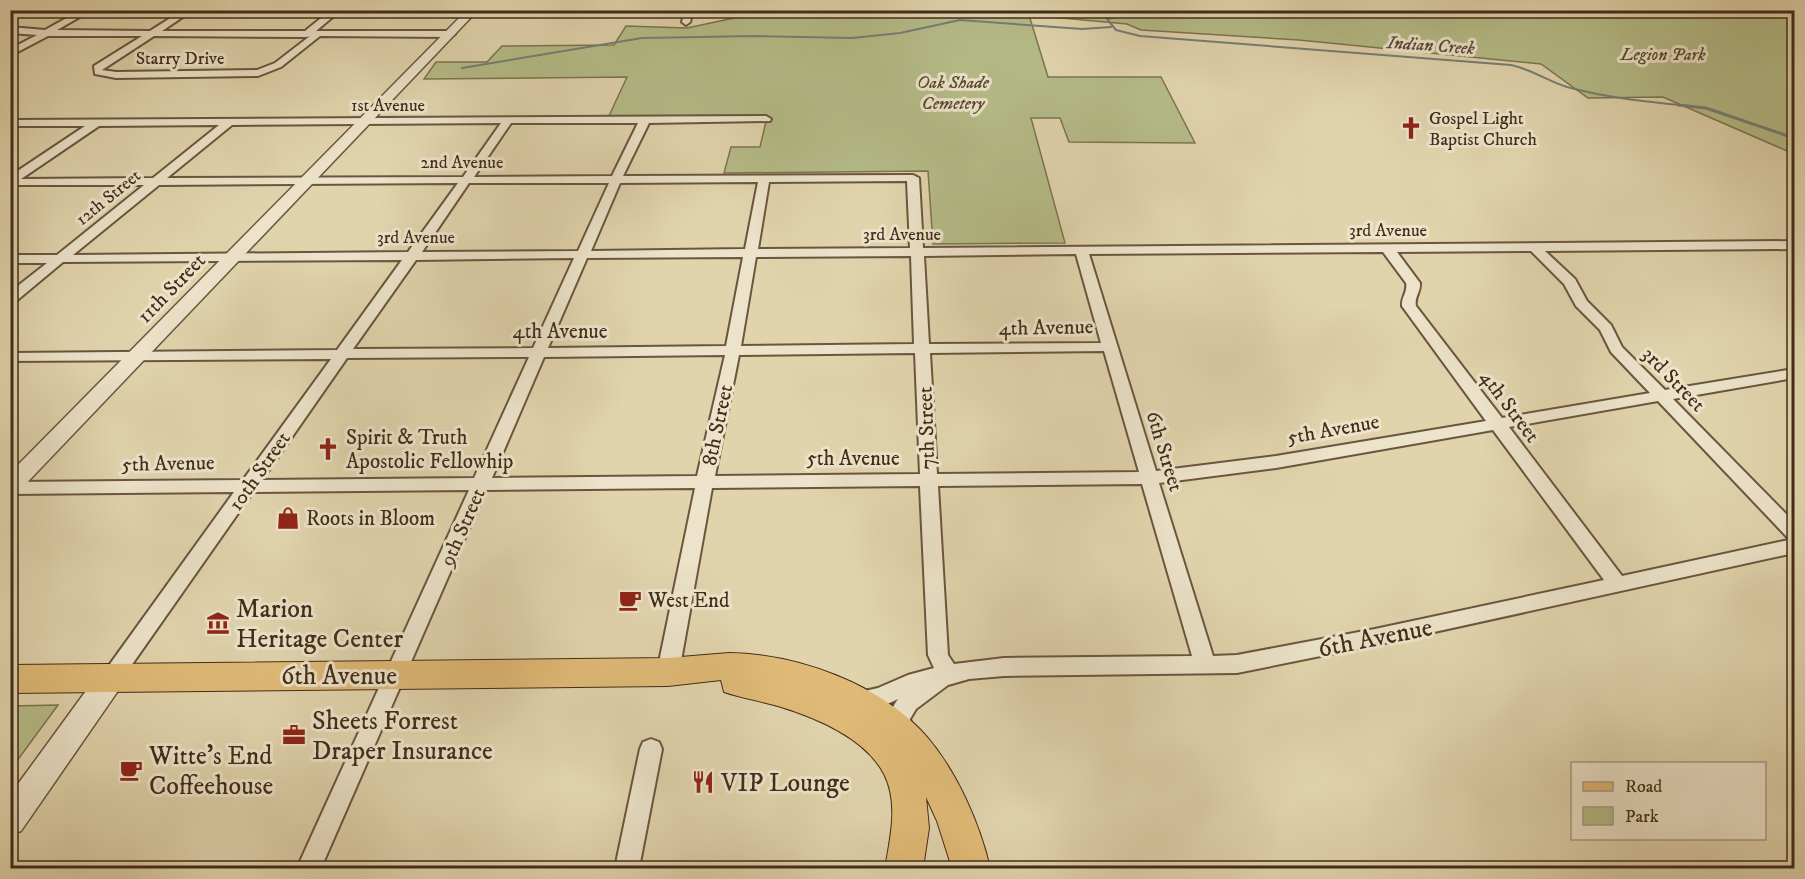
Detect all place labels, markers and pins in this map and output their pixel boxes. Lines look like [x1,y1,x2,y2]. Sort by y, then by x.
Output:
place label: Gospel Light Baptist Church [1429,108,1537,151]
church icon: Gospel Light Baptist Church [1398,115,1424,141]
place label: Spirit & Truth Apostolic Fellowhip [346,425,513,475]
church icon: Spirit & Truth Apostolic Fellowhip [315,436,341,462]
shop icon: Roots in Bloom [275,505,301,531]
place label: Roots in Bloom [306,506,435,532]
cafe icon: West End [617,587,643,613]
place label: West End [647,588,730,614]
place label: Marion Heritage Center [236,593,403,656]
museum icon: Marion Heritage Center [205,610,231,636]
place label: Sheets Forrest Draper Insurance [312,705,493,768]
office icon: Sheets Forrest Draper Insurance [281,722,307,748]
place label: Witte's End Coffeehouse [148,740,273,803]
cafe icon: Witte's End Coffeehouse [118,757,144,783]
place label: VIP Lounge [720,767,850,800]
restaurant icon: VIP Lounge [690,769,716,795]

